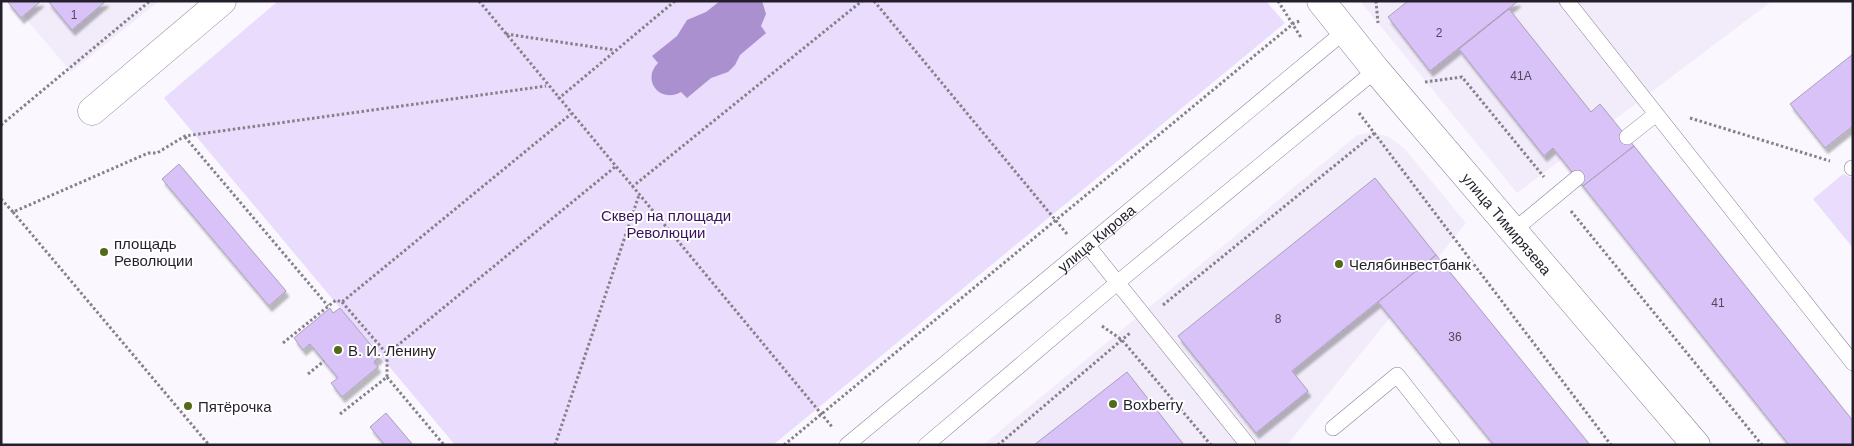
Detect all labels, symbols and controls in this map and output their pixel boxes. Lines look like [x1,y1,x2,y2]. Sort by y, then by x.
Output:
house number: 1 [71,8,78,22]
house number: 2 [1436,26,1443,40]
house number: 41А [1510,69,1532,83]
street label: улица Тимирязева [1459,169,1556,278]
street label: улица Кирова [1054,200,1139,275]
park label: Сквер на площади Революции [601,207,731,241]
place label: площадь Революции [114,235,193,269]
marker: площадь Революции [98,246,110,258]
place label: Челябинвестбанк [1349,256,1471,273]
marker: Челябинвестбанк [1333,258,1345,270]
house number: 41 [1711,296,1725,310]
house number: 8 [1275,312,1282,326]
house number: 36 [1448,330,1462,344]
place label: В. И. Ленину [348,342,437,359]
marker: В. И. Ленину [332,344,344,356]
place label: Boxberry [1123,396,1184,413]
place label: Пятёрочка [198,398,272,415]
marker: Boxberry [1107,398,1119,410]
marker: Пятёрочка [182,400,194,412]

